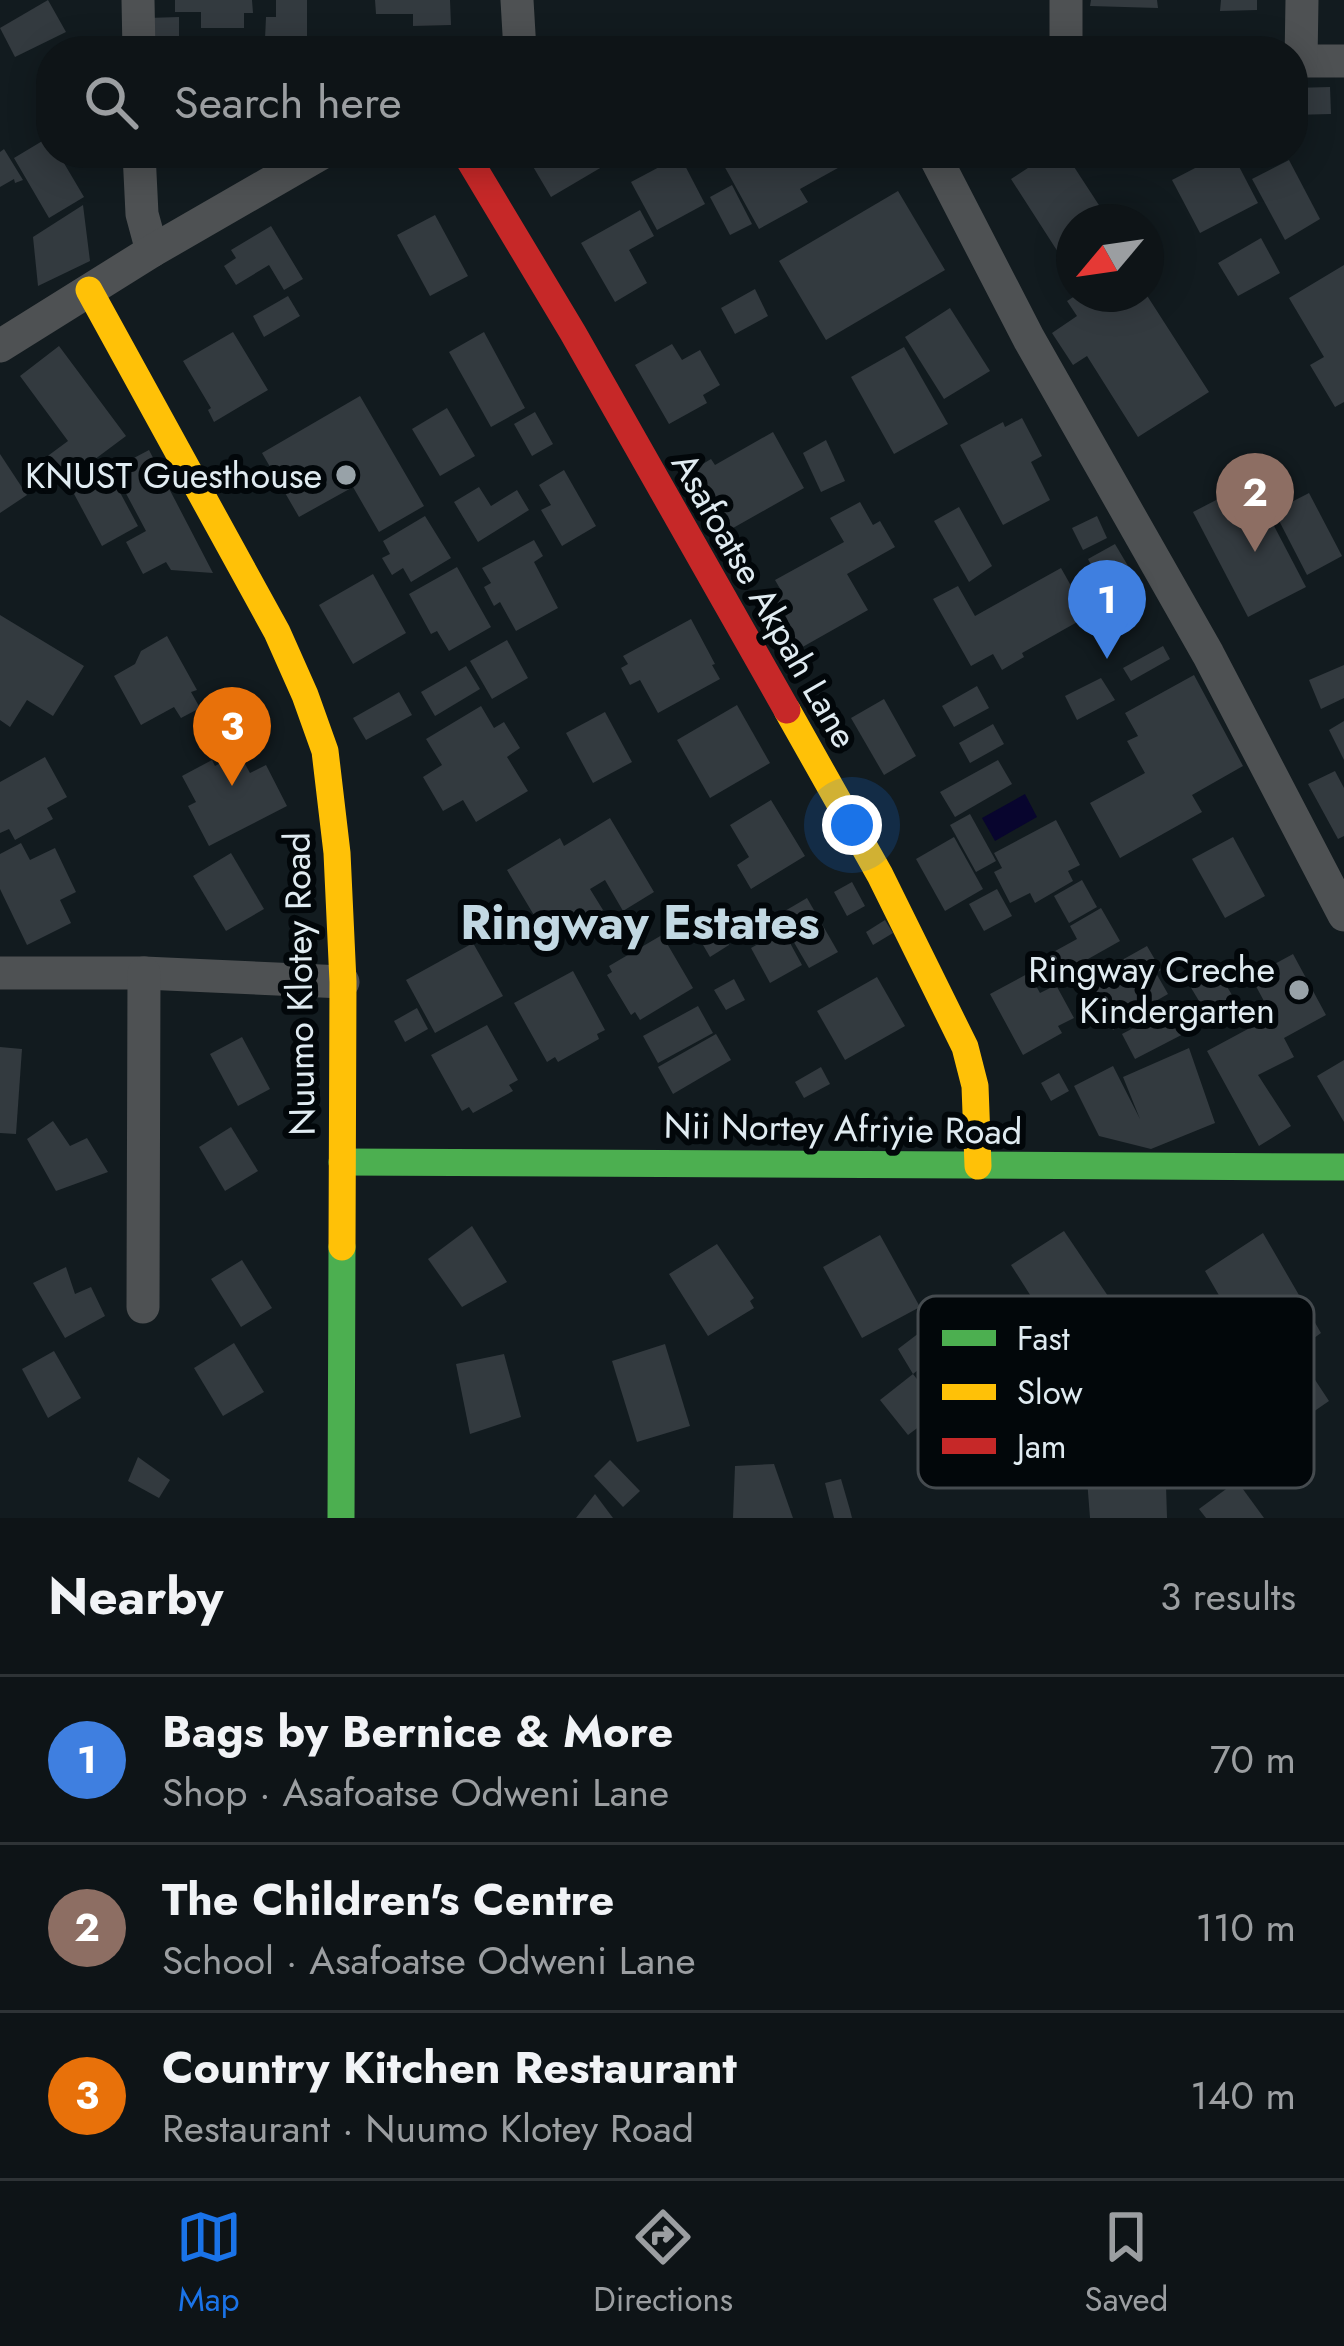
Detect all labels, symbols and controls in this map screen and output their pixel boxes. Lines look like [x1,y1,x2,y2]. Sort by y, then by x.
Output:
search box [36,36,1308,168]
icon: search [78,69,144,135]
text: Search here [174,70,402,135]
north arrow [1056,204,1164,312]
street label: Asafoatse Akpah Lane [659,443,871,757]
place label: KNUST Guesthouse [25,449,322,501]
pin: 2 [1216,453,1294,552]
marker: KNUST Guesthouse [333,462,359,488]
pin: 1 [1068,560,1146,659]
pin: 3 [193,687,271,786]
your location [822,795,882,855]
street label: Nuumo Klotey Road [270,832,328,1136]
district label: Ringway Estates [460,888,820,957]
place label: Ringway Creche Kindergarten [1028,943,1275,1036]
marker: Ringway Creche Kindergarten [1286,977,1312,1003]
street label: Nii Nortey Afriyie Road [663,1099,1023,1157]
legend [918,1296,1314,1488]
text: Fast [1017,1315,1070,1362]
text: Slow [1017,1369,1083,1416]
text: Jam [1013,1423,1067,1470]
text: Nearby [48,1559,223,1633]
text: 3 results [1160,1568,1296,1625]
text: Bags by Bernice & More [162,1699,673,1764]
text: 1 [77,1731,97,1788]
text: 70 m [1210,1731,1296,1788]
text: Shop · Asafoatse Odweni Lane [162,1764,669,1821]
text: The Children's Centre [162,1867,614,1932]
text: 2 [74,1899,100,1956]
text: 110 m [1195,1899,1296,1956]
text: School · Asafoatse Odweni Lane [162,1932,696,1989]
text: Country Kitchen Restaurant [162,2035,737,2100]
text: 3 [75,2067,99,2124]
text: 140 m [1190,2067,1296,2124]
text: Restaurant · Nuumo Klotey Road [162,2100,694,2157]
tab: Map [176,2204,242,2323]
tab: Directions [593,2204,733,2323]
tab: Saved [1085,2204,1168,2323]

